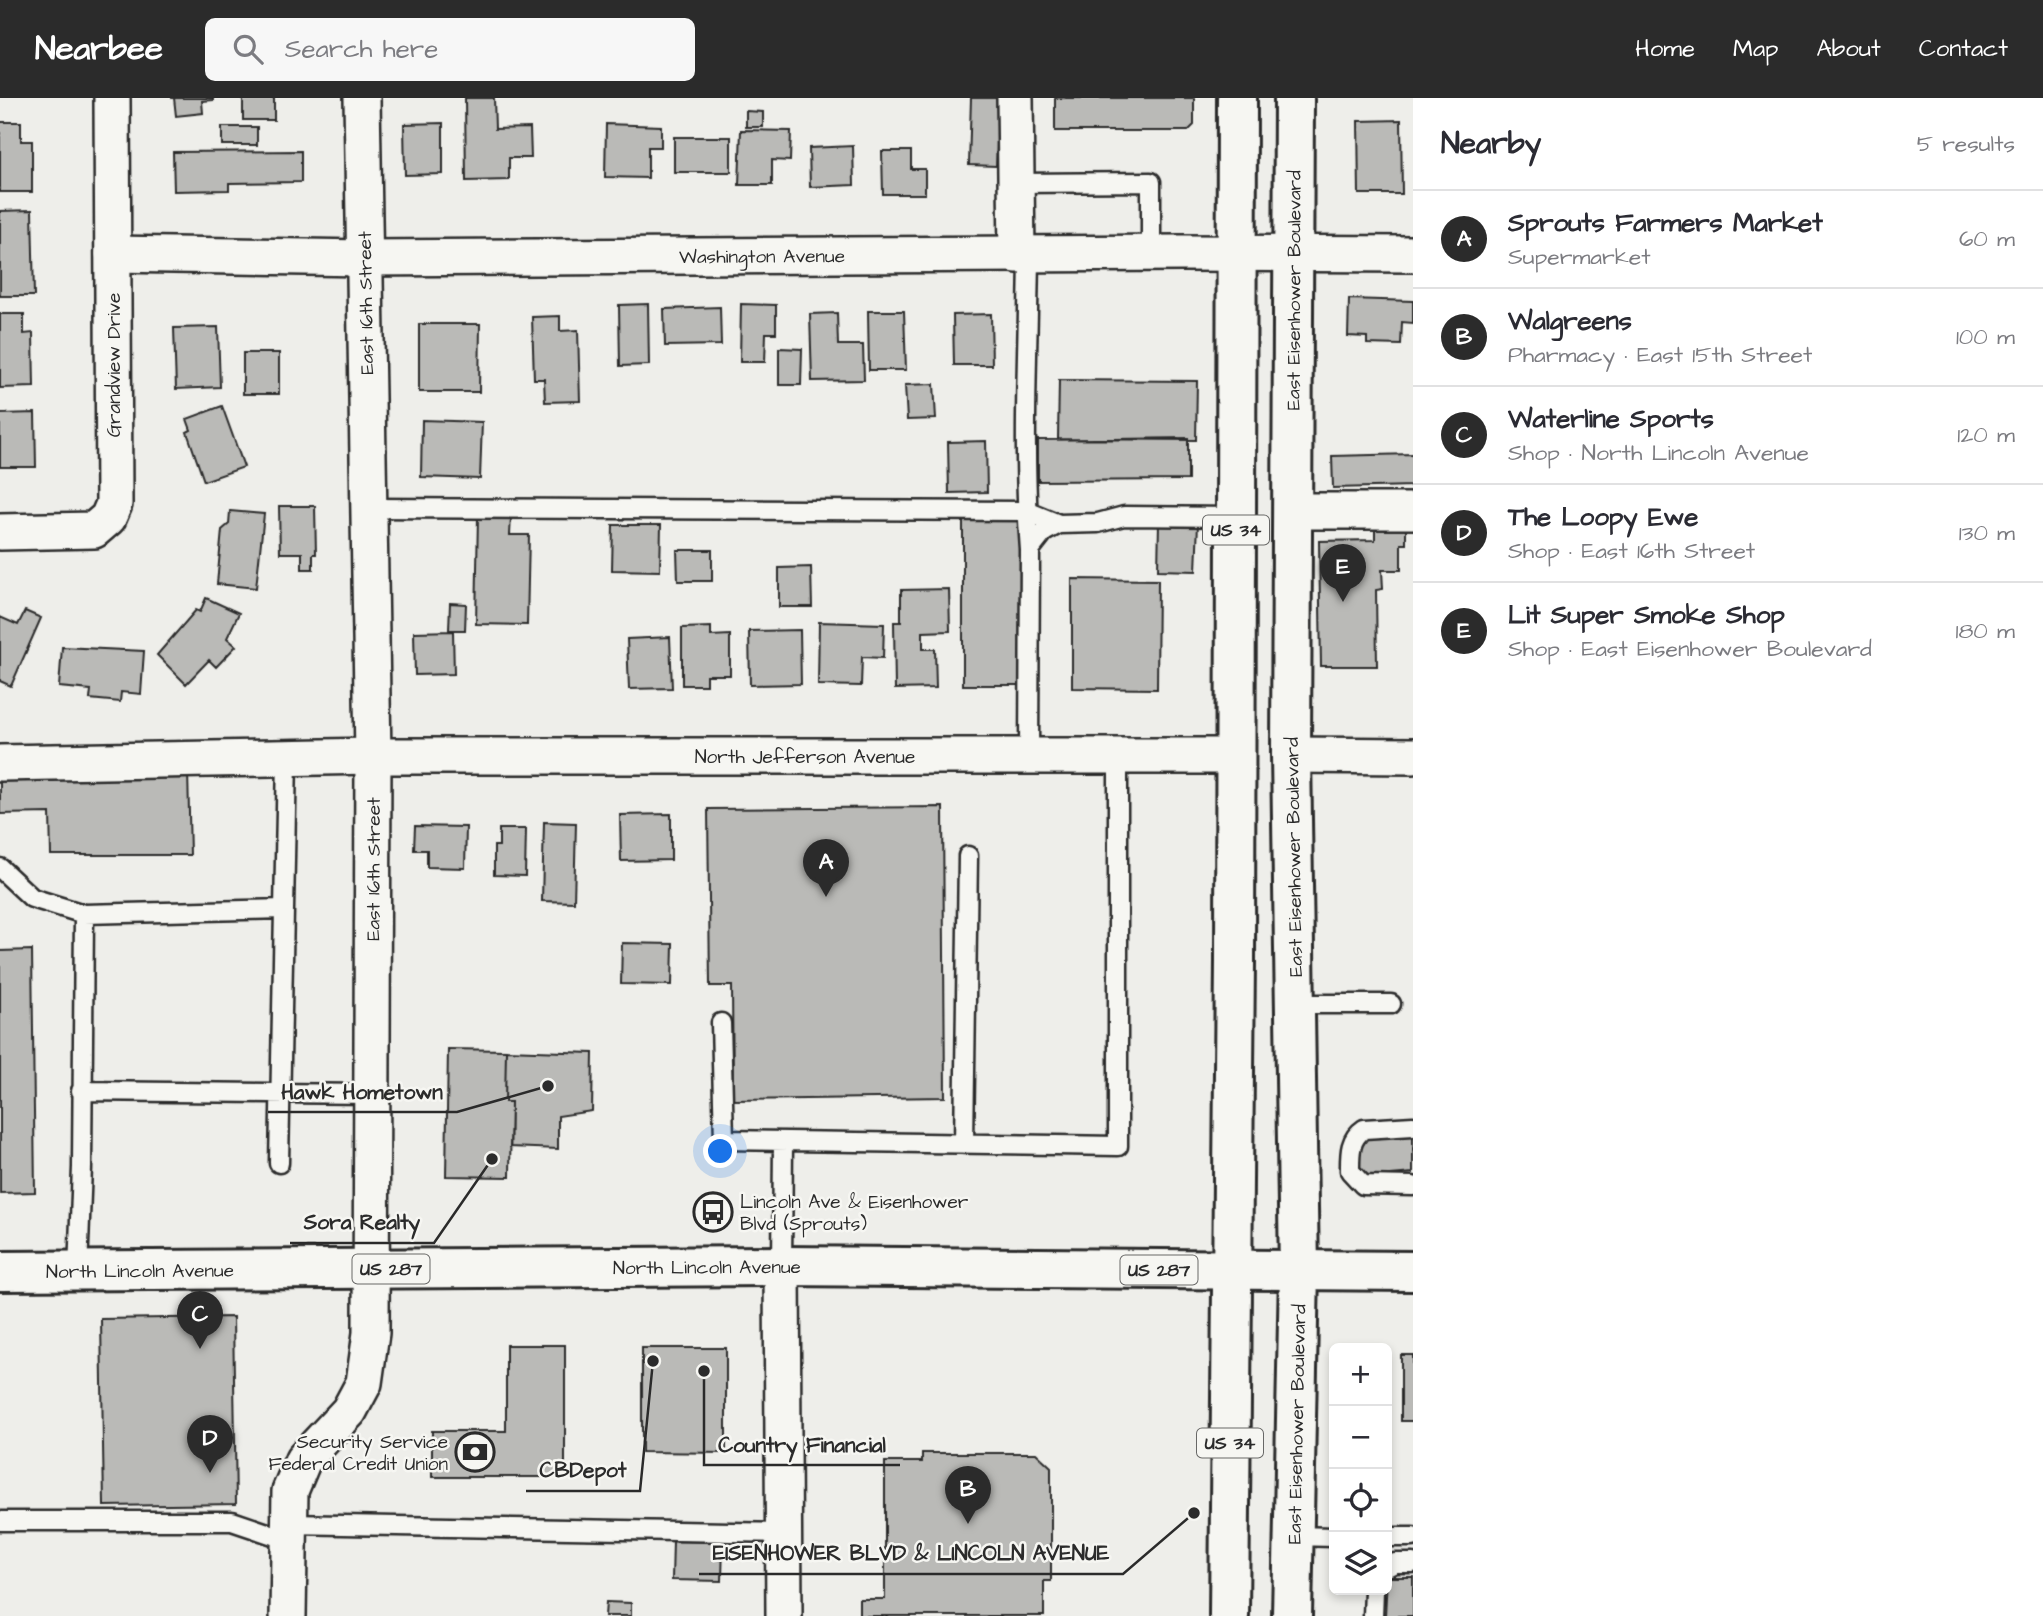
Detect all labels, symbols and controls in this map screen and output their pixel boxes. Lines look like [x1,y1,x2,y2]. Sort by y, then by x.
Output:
search box [205,18,695,81]
text: Nearbee [35,26,163,72]
icon: search [229,30,267,68]
text: Search here [285,31,438,67]
text: Home [1635,32,1695,66]
text: Map [1733,32,1778,66]
text: About [1816,32,1881,66]
text: Contact [1919,32,2008,66]
text: Nearby [1441,123,1541,165]
text: 5 results [1917,128,2015,160]
street label: East Eisenhower Boulevard [1281,170,1309,410]
text: Sprouts Farmers Market [1508,205,1823,241]
text: A [1457,223,1471,255]
text: 60 m [1959,223,2015,255]
street label: East 16th Street [352,231,381,375]
text: Supermarket [1508,241,1651,273]
street label: Washington Avenue [679,243,845,272]
street label: Grandview Drive [101,293,128,437]
text: Walgreens [1508,303,1632,339]
text: B [1456,321,1472,353]
text: 100 m [1956,321,2015,353]
text: Pharmacy · East 15th Street [1508,339,1812,371]
text: Waterline Sports [1508,401,1714,437]
text: C [1456,419,1472,451]
text: 120 m [1957,419,2015,451]
text: Shop · North Lincoln Avenue [1508,437,1809,469]
text: The Loopy Ewe [1508,499,1698,535]
road number: US 34 [1203,516,1269,544]
text: D [1457,517,1471,549]
text: 130 m [1959,517,2015,549]
text: Shop · East 16th Street [1508,535,1755,567]
pin: E [1320,544,1366,602]
text: Lit Super Smoke Shop [1508,597,1785,633]
text: E [1457,615,1471,647]
text: 180 m [1956,615,2015,647]
text: Shop · East Eisenhower Boulevard [1508,633,1872,665]
street label: East Eisenhower Boulevard [1279,737,1310,977]
street label: North Jefferson Avenue [695,744,915,771]
street label: East 16th Street [360,797,388,941]
pin: A [803,839,849,897]
callout: Hawk Hometown [268,1070,457,1112]
text: Hawk Hometown [281,1078,443,1107]
your location [703,1134,737,1168]
place label: Lincoln Ave & Eisenhower Blvd (Sprouts) [740,1189,969,1238]
bus stop icon: Lincoln Ave & Eisenhower Blvd (Sprouts) [692,1191,734,1233]
callout: Sora Realty [290,1201,434,1243]
text: Sora Realty [303,1208,421,1240]
road number: US 287 [352,1254,430,1284]
street label: North Lincoln Avenue [613,1254,801,1282]
road number: US 287 [1120,1255,1198,1284]
street label: North Lincoln Avenue [46,1258,234,1286]
pin: C [177,1291,223,1349]
street label: East Eisenhower Boulevard [1281,1304,1313,1544]
map controls [1329,1343,1392,1595]
button: + [1329,1343,1392,1406]
button: − [1329,1406,1392,1469]
pin: D [187,1415,233,1473]
callout: Country Financial [704,1423,900,1465]
road number: US 34 [1197,1428,1263,1458]
place label: Security Service Federal Credit Union [268,1429,448,1478]
bank icon: Security Service Federal Credit Union [454,1431,496,1473]
text: Country Financial [718,1431,887,1463]
callout: CBDepot [526,1449,640,1491]
text: CBDepot [540,1456,627,1486]
pin: B [945,1466,991,1524]
button: locate [1329,1469,1392,1532]
callout: EISENHOWER BLVD & LINCOLN AVENUE [699,1532,1123,1574]
button: layers [1329,1532,1392,1595]
text: EISENHOWER BLVD & LINCOLN AVENUE [713,1539,1110,1568]

